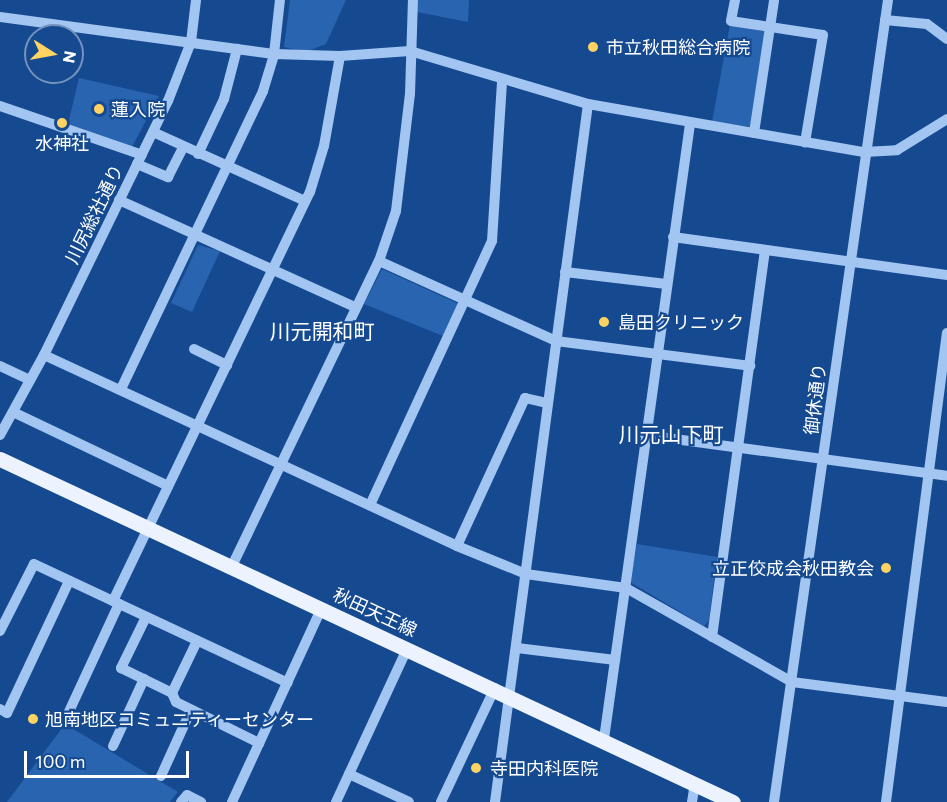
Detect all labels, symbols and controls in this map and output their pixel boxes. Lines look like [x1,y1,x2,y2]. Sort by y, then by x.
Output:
north arrow [24,24,84,84]
place label: 市立秋田総合病院 [606,36,750,58]
marker: 市立秋田総合病院 [584,38,602,56]
text: N [60,49,81,65]
place label: 蓮入院 [111,98,165,120]
marker: 蓮入院 [92,102,106,116]
marker: 水神社 [55,116,69,130]
place label: 水神社 [35,132,89,154]
street label: 川尻総社通り [61,161,127,267]
place label: 島田クリニック [618,311,744,333]
marker: 島田クリニック [595,313,613,331]
district label: 川元開和町 [270,318,374,344]
street label: 御休通り [800,362,830,436]
district label: 川元山下町 [619,421,723,447]
place label: 立正佼成会秋田教会 [712,557,874,579]
marker: 立正佼成会秋田教会 [879,561,893,575]
street label: 秋田天王線 [330,583,420,641]
place label: 旭南地区コミュニティーセンター [45,708,315,730]
marker: 旭南地区コミュニティーセンター [26,712,40,726]
scale bar [27,739,192,777]
text: 100 m [35,750,85,772]
place label: 寺田内科医院 [490,757,598,779]
marker: 寺田内科医院 [467,759,485,777]

